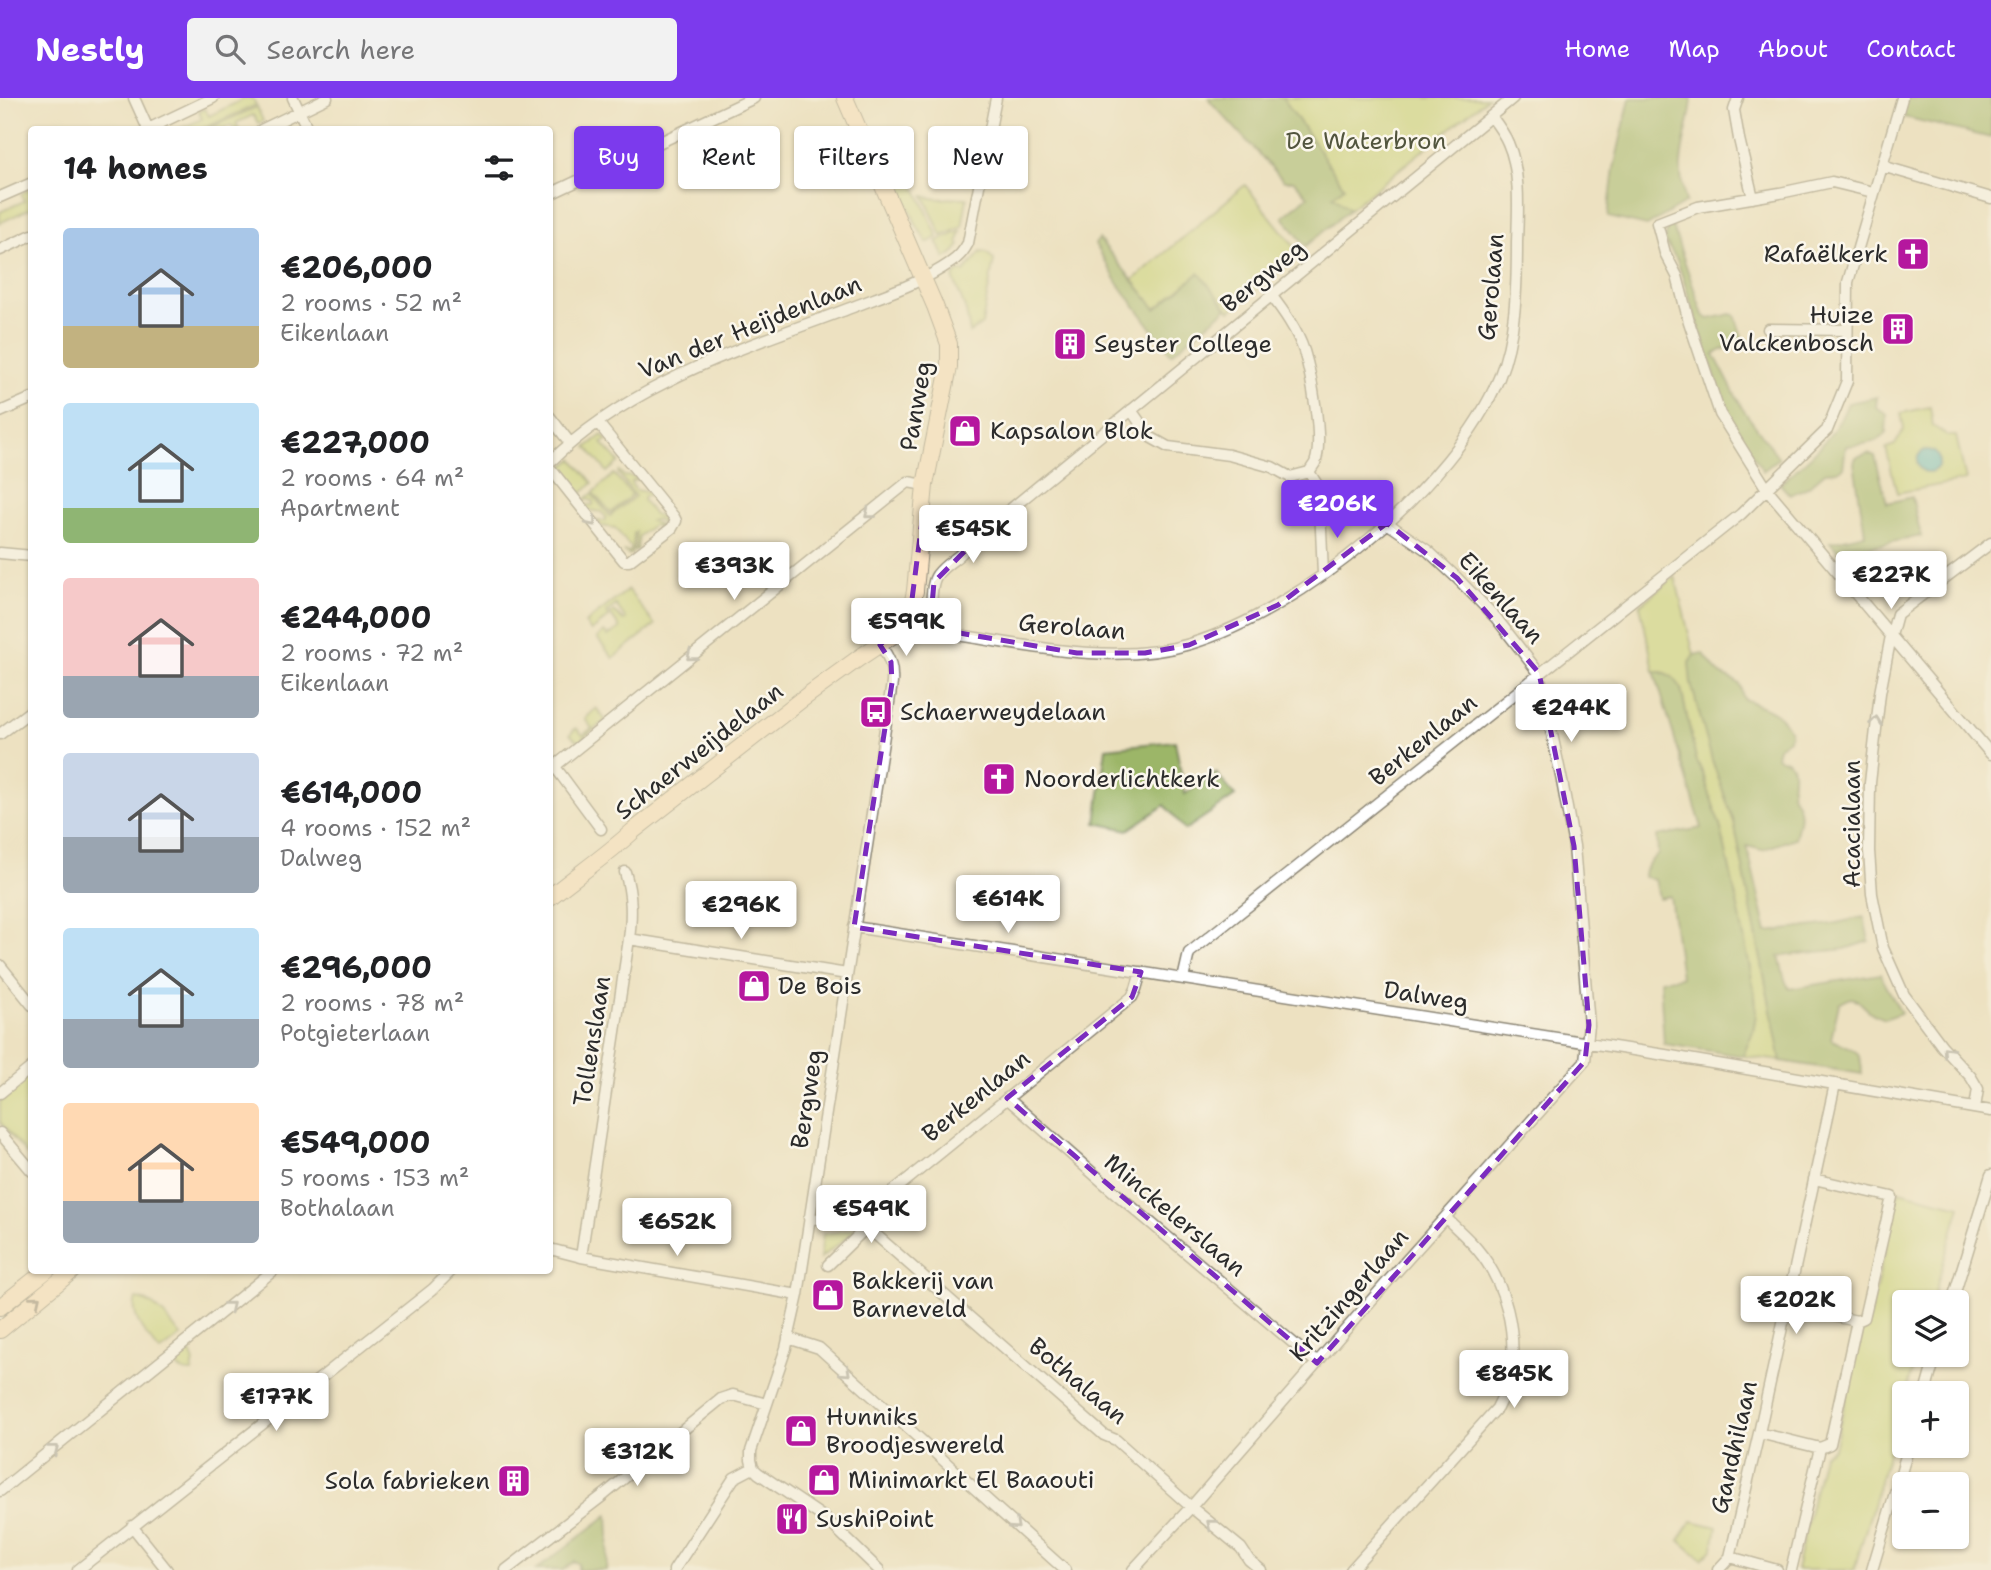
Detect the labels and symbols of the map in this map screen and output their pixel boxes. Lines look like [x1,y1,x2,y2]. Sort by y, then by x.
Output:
park label: De Waterbron [1286,125,1446,157]
street label: Bergweg [1214,232,1312,320]
street label: Gerolaan [1470,232,1512,342]
church icon: Rafaëlkerk [1894,235,1932,273]
place label: Rafaëlkerk [1764,238,1888,270]
street label: Van der Heijdenlaan [634,268,866,386]
place label: Huize Valckenbosch [1719,299,1874,359]
building icon: Huize Valckenbosch [1879,310,1917,348]
building icon: Seyster College [1051,325,1089,363]
place label: Seyster College [1094,328,1272,360]
street label: Panweg [892,359,940,453]
shop icon: Kapsalon Blok [946,412,984,450]
place label: Kapsalon Blok [990,415,1153,447]
pin: €206K [1288,480,1386,540]
pin: €545K [924,505,1022,565]
one-way arrow [864,506,876,519]
one-way arrow [584,514,597,526]
pin: €393K [685,542,783,602]
street label: Eikenlaan [1451,545,1551,651]
pin: €227K [1842,552,1940,611]
pin: €599K [857,598,955,658]
street label: Gerolaan [1017,606,1127,648]
one-way arrow [686,648,698,661]
street label: Schaerweijdelaan [608,675,790,827]
pin: €244K [1522,684,1620,744]
street label: Berkenlaan [1362,687,1484,793]
bus stop icon: Schaerweydelaan [857,693,895,731]
place label: Schaerweydelaan [900,696,1106,728]
one-way arrow [1869,716,1884,727]
church icon: Noorderlichtkerk [980,760,1018,798]
street label: Acacialaan [1836,760,1868,888]
place label: Noorderlichtkerk [1024,763,1220,795]
pin: €614K [959,876,1057,935]
pin: €296K [692,882,790,941]
shop icon: De Bois [735,967,773,1005]
place label: De Bois [778,970,862,1002]
street label: Tollenslaan [566,973,618,1109]
street label: Dalweg [1381,974,1471,1018]
street label: Berkenlaan [915,1043,1037,1149]
one-way arrow [1942,1046,1955,1059]
street label: Bergweg [783,1047,831,1151]
street label: Minckelerslaan [1097,1146,1253,1284]
pin: €549K [822,1186,920,1245]
pin: €652K [628,1198,726,1258]
street label: Kritzingerlaan [1282,1222,1416,1368]
place label: Bakkerij van Barneveld [852,1265,994,1325]
shop icon: Bakkerij van Barneveld [809,1276,847,1314]
pin: €202K [1747,1276,1845,1336]
one-way arrow [28,1296,41,1308]
one-way arrow [222,1302,235,1314]
street label: Bothalaan [1022,1330,1134,1432]
pin: €845K [1465,1350,1563,1410]
one-way arrow [838,1364,851,1377]
pin: €177K [227,1374,325,1433]
street label: Gandhilaan [1703,1377,1765,1517]
place label: Hunniks Broodjeswereld [826,1401,1005,1461]
shop icon: Hunniks Broodjeswereld [782,1412,820,1450]
pin: €312K [588,1428,686,1488]
one-way arrow [45,1445,58,1457]
shop icon: Minimarkt El Baaouti [805,1461,843,1499]
building icon: Sola fabrieken [495,1462,533,1500]
place label: Minimarkt El Baaouti [848,1464,1095,1496]
place label: Sola fabrieken [325,1465,490,1497]
restaurant icon: SushiPoint [773,1500,811,1538]
place label: SushiPoint [816,1503,934,1535]
one-way arrow [1007,1517,1020,1529]
one-way arrow [1207,1520,1220,1532]

